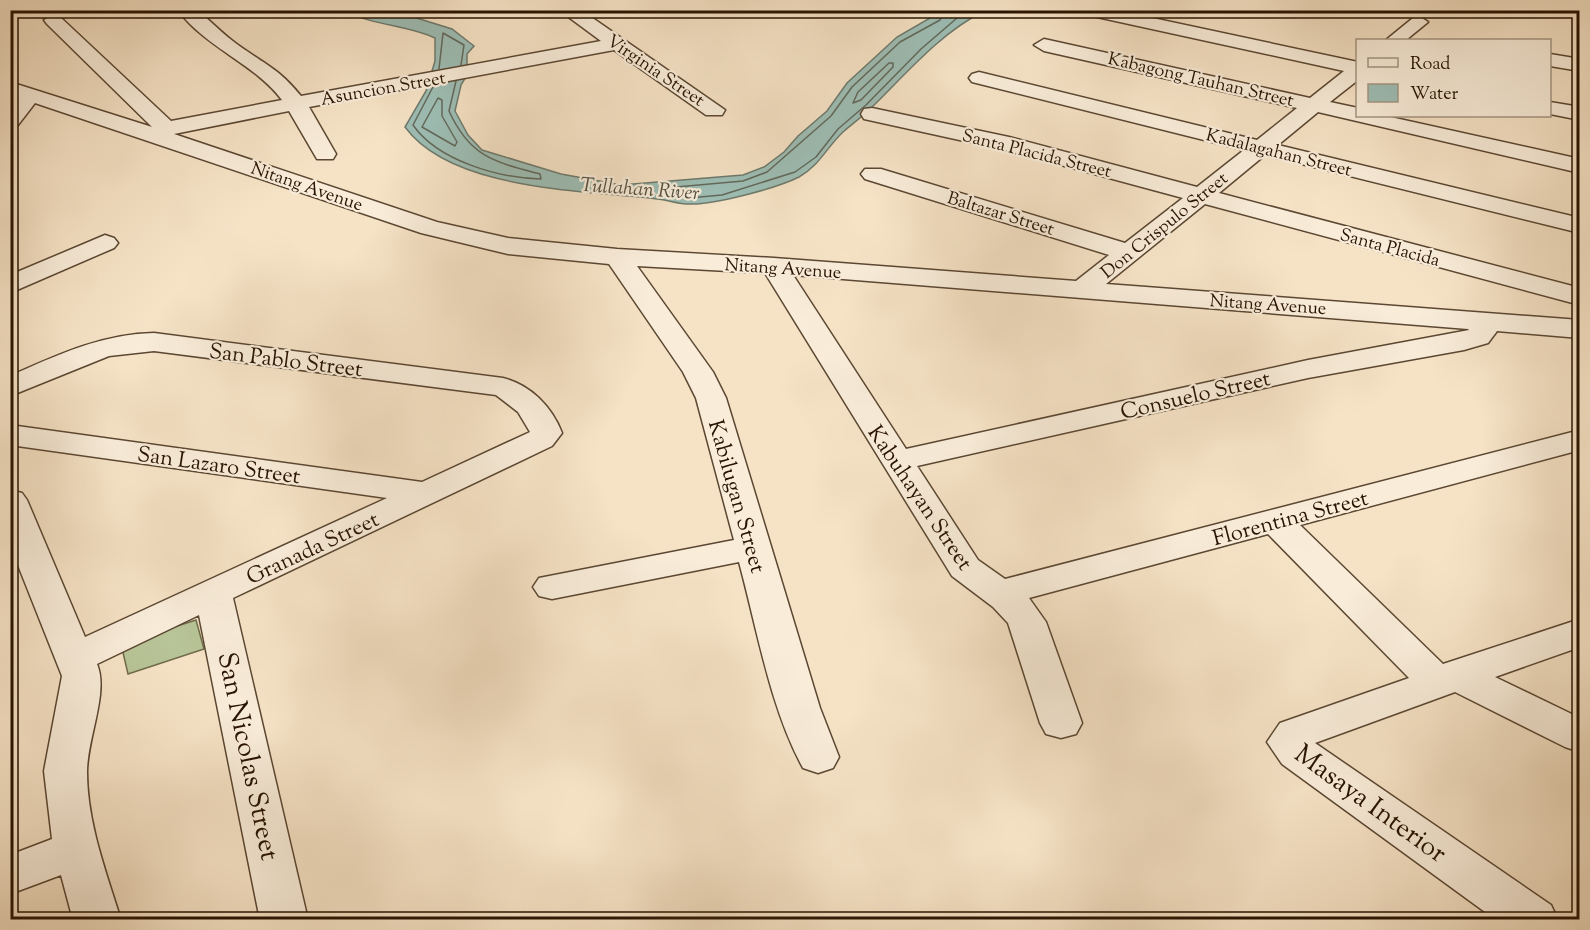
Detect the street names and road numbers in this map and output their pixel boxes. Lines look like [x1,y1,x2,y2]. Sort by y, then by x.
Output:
street label: Virginia Street [601,29,709,114]
street label: Kabagong Tauhan Street [1105,47,1296,115]
street label: Asuncion Street [319,66,448,114]
street label: Kadalagahan Street [1203,123,1354,185]
street label: Santa Placida Street [959,124,1114,186]
street label: Nitang Avenue [247,157,366,219]
street label: Don Crispulo Street [1096,167,1234,286]
street label: Baltazar Street [944,186,1057,244]
street label: Santa Placida [1337,223,1442,275]
street label: Nitang Avenue [724,253,842,287]
street label: Nitang Avenue [1209,289,1327,323]
street label: San Pablo Street [207,337,365,387]
street label: Consuelo Street [1118,364,1274,430]
street label: Kabilugan Street [698,416,772,578]
street label: Kabuhayan Street [858,420,979,578]
street label: San Lazaro Street [135,440,303,494]
street label: Florentina Street [1209,484,1373,556]
street label: Granada Street [242,505,385,594]
street label: San Nicolas Street [205,649,288,864]
street label: Masaya Interior [1285,736,1454,874]

